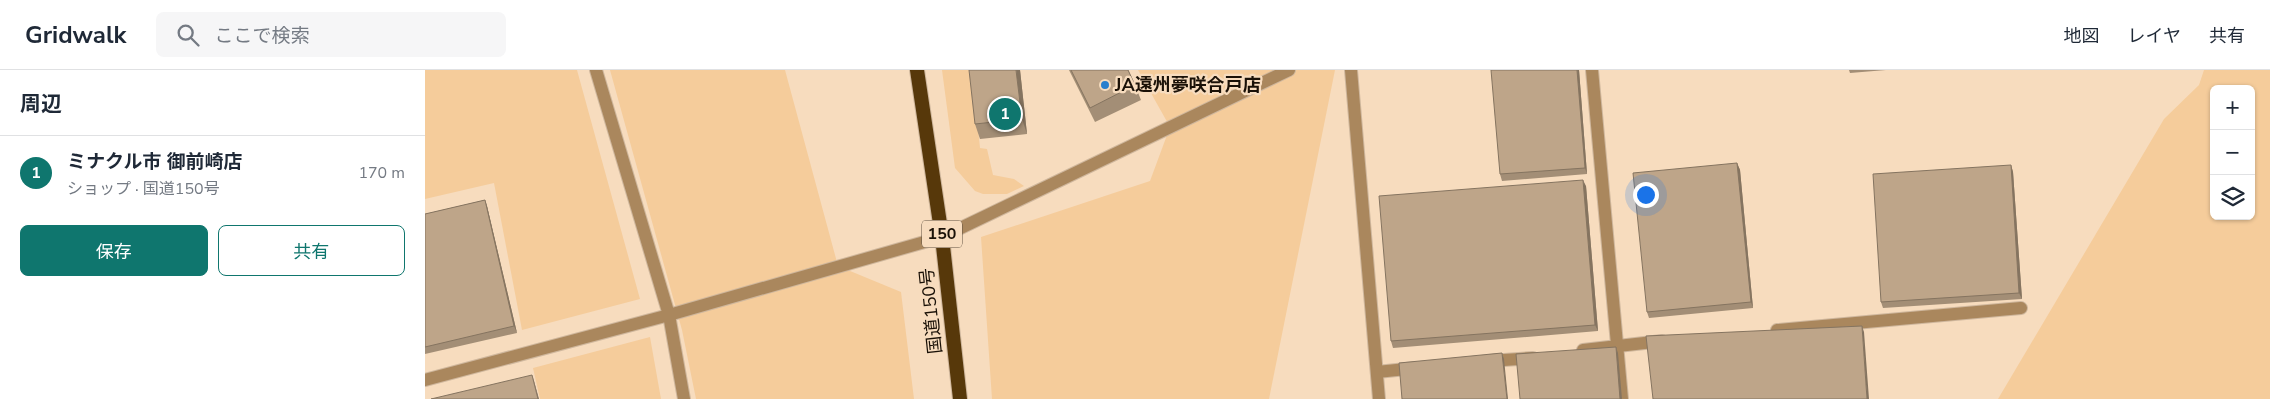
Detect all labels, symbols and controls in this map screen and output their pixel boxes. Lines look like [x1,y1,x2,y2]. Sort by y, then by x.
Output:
search box [156,12,506,57]
text: Gridwalk [25,19,126,51]
icon: search [174,21,202,49]
text: ここで検索 [214,23,310,49]
text: 地図 [2064,24,2100,48]
text: レイヤ [2128,24,2181,48]
text: 共有 [2209,24,2245,48]
place label: JA遠州夢咲合戸店 [1114,73,1261,97]
marker: JA遠州夢咲合戸店 [1099,79,1111,91]
map controls [2210,85,2255,220]
button: + [2210,85,2255,130]
text: 周辺 [20,90,62,118]
pin: 1 [989,95,1021,133]
button: − [2210,130,2255,175]
text: ミナクル市 御前崎店 [67,149,243,175]
text: 1 [31,162,41,184]
text: 170 m [358,162,405,184]
button: layers [2210,175,2255,220]
text: ショップ · 国道150号 [67,178,220,200]
your location [1633,182,1659,208]
road number: 150 [922,220,962,248]
button: 保存 [20,225,208,276]
button: 共有 [218,225,405,276]
street label: 国道150号 [915,267,947,355]

